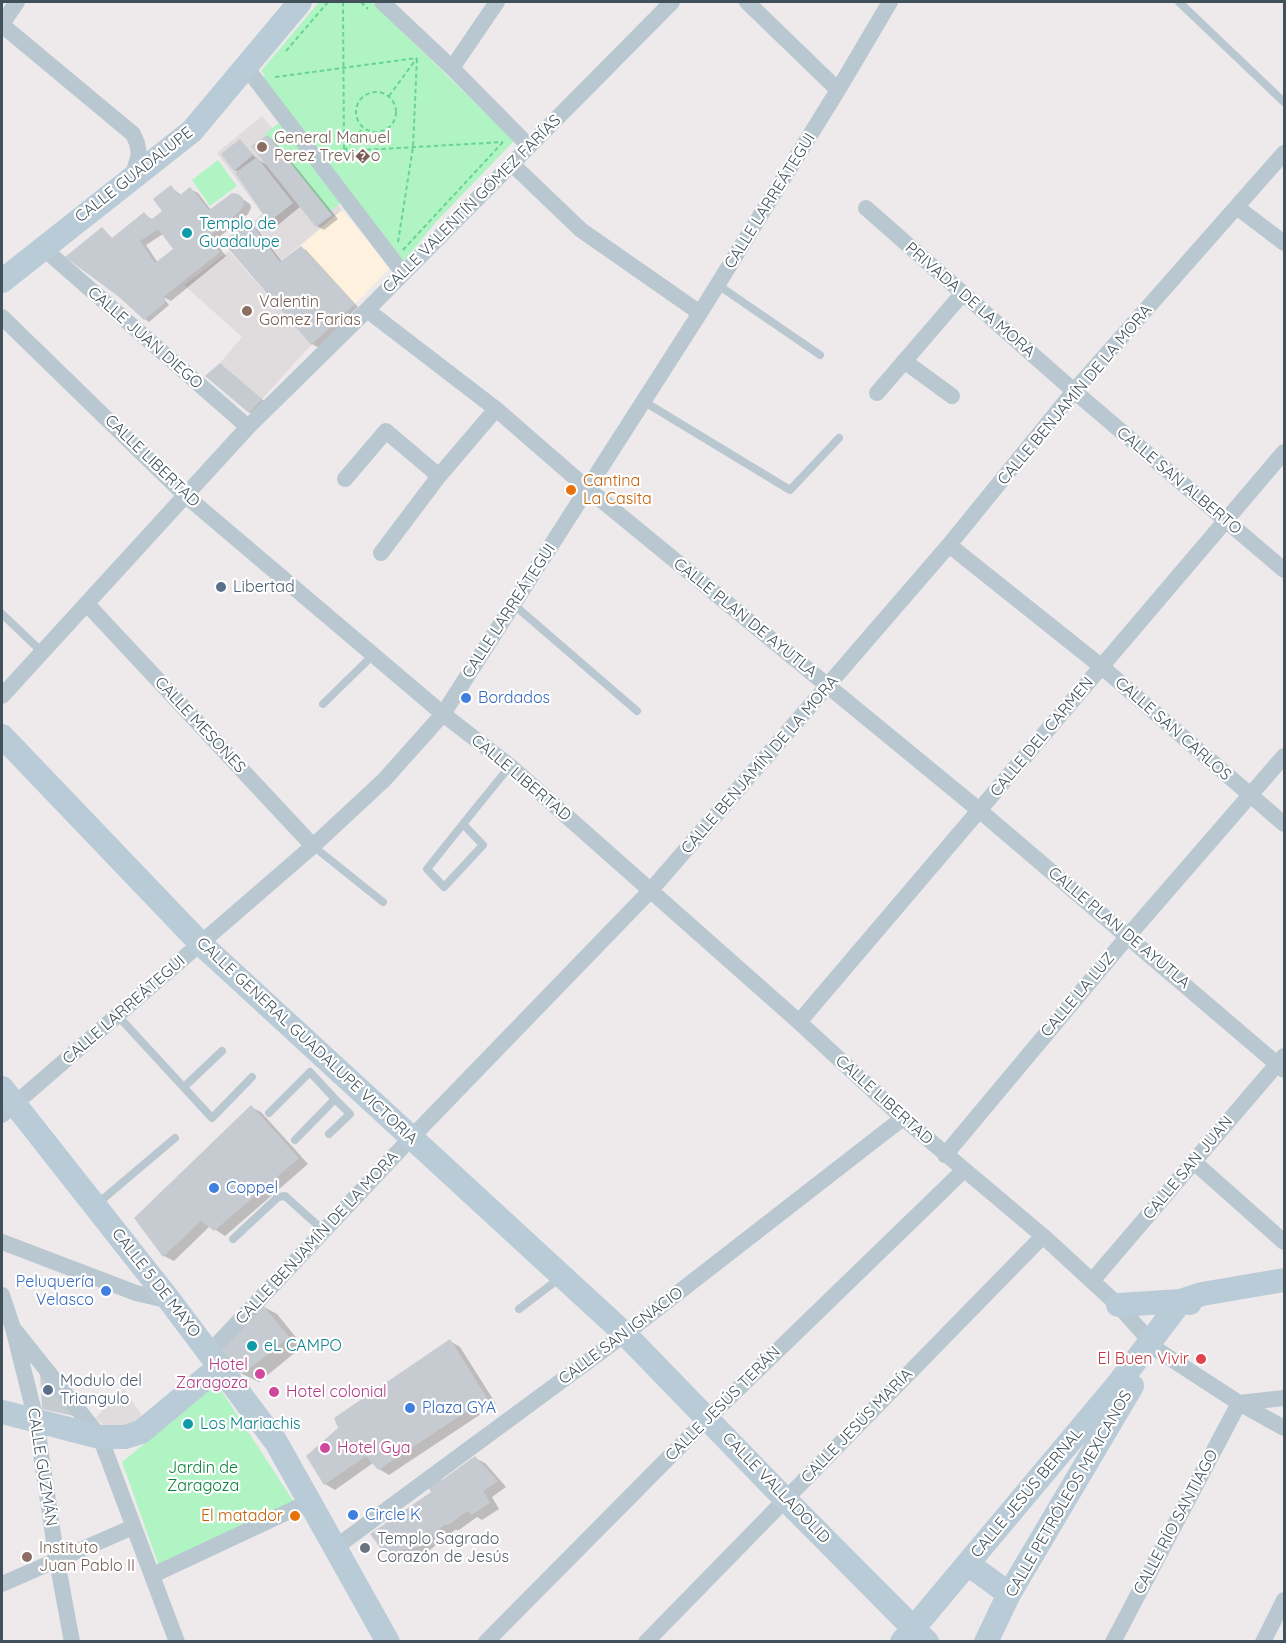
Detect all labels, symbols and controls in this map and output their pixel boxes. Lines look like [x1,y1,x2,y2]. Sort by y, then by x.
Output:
street label: CALLE VALENTÍN GÓMEZ FARÍAS [379,111,565,297]
street label: CALLE GUADALUPE [71,123,197,227]
place label: General Manuel Perez Trevi�o [274,128,390,166]
street label: CALLE LARREÁTEGUI [720,130,820,272]
marker: General Manuel Perez Trevi�o [255,140,269,154]
place label: Templo de Guadalupe [199,214,280,252]
marker: Templo de Guadalupe [180,226,194,240]
street label: PRIVADA DE LA MORA [901,238,1039,362]
street label: CALLE JUAN DIEGO [84,283,206,393]
place label: Valentin Gomez Farias [259,292,361,330]
street label: CALLE BENJAMÍN DE LA MORA [994,301,1156,489]
marker: Valentin Gomez Farias [240,304,254,318]
street label: CALLE LIBERTAD [101,411,203,511]
street label: CALLE SAN ALBERTO [1113,423,1245,539]
place label: Cantina La Casita [583,471,652,509]
marker: Cantina La Casita [564,483,578,497]
street label: CALLE LARREÁTEGUI [458,540,560,682]
street label: CALLE PLAN DE AYUTLA [669,554,821,682]
place label: Libertad [233,577,295,597]
marker: Libertad [214,580,228,594]
street label: CALLE BENJAMÍN DE LA MORA [677,672,843,858]
street label: CALLE MESONES [150,673,250,777]
street label: CALLE DEL CARMEN [986,673,1098,801]
street label: CALLE SAN CARLOS [1111,673,1235,785]
place label: Bordados [478,688,550,708]
marker: Bordados [459,691,473,705]
street label: CALLE LIBERTAD [467,731,575,825]
street label: CALLE PLAN DE AYUTLA [1044,863,1194,993]
street label: CALLE GENERAL GUADALUPE VICTORIA [193,933,421,1149]
street label: CALLE LA LUZ [1037,949,1119,1041]
street label: CALLE LARREÁTEGUI [59,951,189,1069]
street label: CALLE LIBERTAD [831,1051,937,1149]
street label: CALLE SAN JUAN [1139,1112,1237,1224]
street label: CALLE BENJAMÍN DE LA MORA [232,1147,402,1329]
place label: Coppel [226,1178,278,1198]
marker: Coppel [207,1181,221,1195]
street label: CALLE 5 DE MAYO [107,1225,205,1341]
place label: Peluquería Velasco [16,1272,94,1310]
street label: CALLE SAN IGNACIO [555,1283,687,1389]
marker: Peluquería Velasco [99,1284,113,1298]
place label: eL CAMPO [264,1336,342,1356]
marker: eL CAMPO [245,1339,259,1353]
street label: CALLE JESÚS TERÁN [662,1343,784,1465]
place label: El Buen Vivir [1098,1349,1189,1369]
marker: El Buen Vivir [1194,1352,1208,1366]
place label: Hotel Zaragoza [176,1355,248,1393]
street label: CALLE JESÚS MARÍA [797,1365,917,1487]
marker: Hotel Zaragoza [253,1367,267,1381]
place label: Modulo del Triangulo [60,1371,142,1409]
place label: Hotel colonial [286,1382,387,1402]
marker: Modulo del Triangulo [41,1383,55,1397]
marker: Hotel colonial [267,1385,281,1399]
street label: CALLE PETRÓLEOS MEXICANOS [1002,1387,1136,1601]
place label: Plaza GYA [422,1398,496,1418]
marker: Plaza GYA [403,1401,417,1415]
street label: CALLE GUZMÁN [23,1407,61,1527]
place label: Los Mariachis [200,1414,301,1434]
marker: Los Mariachis [181,1417,195,1431]
street label: CALLE JESÚS BERNAL [967,1424,1087,1562]
street label: CALLE VALLADOLID [718,1429,834,1547]
place label: Hotel Gya [337,1438,411,1458]
marker: Hotel Gya [318,1441,332,1455]
street label: CALLE RÍO SANTIAGO [1130,1446,1222,1598]
park label: Jardin de Zaragoza [167,1458,239,1496]
place label: Circle K [365,1505,421,1525]
place label: El matador [201,1506,283,1526]
marker: Circle K [346,1508,360,1522]
marker: El matador [288,1509,302,1523]
place label: Templo Sagrado Corazón de Jesús [377,1529,509,1567]
place label: Instituto Juan Pablo II [39,1538,135,1576]
marker: Templo Sagrado Corazón de Jesús [358,1541,372,1555]
marker: Instituto Juan Pablo II [20,1550,34,1564]

